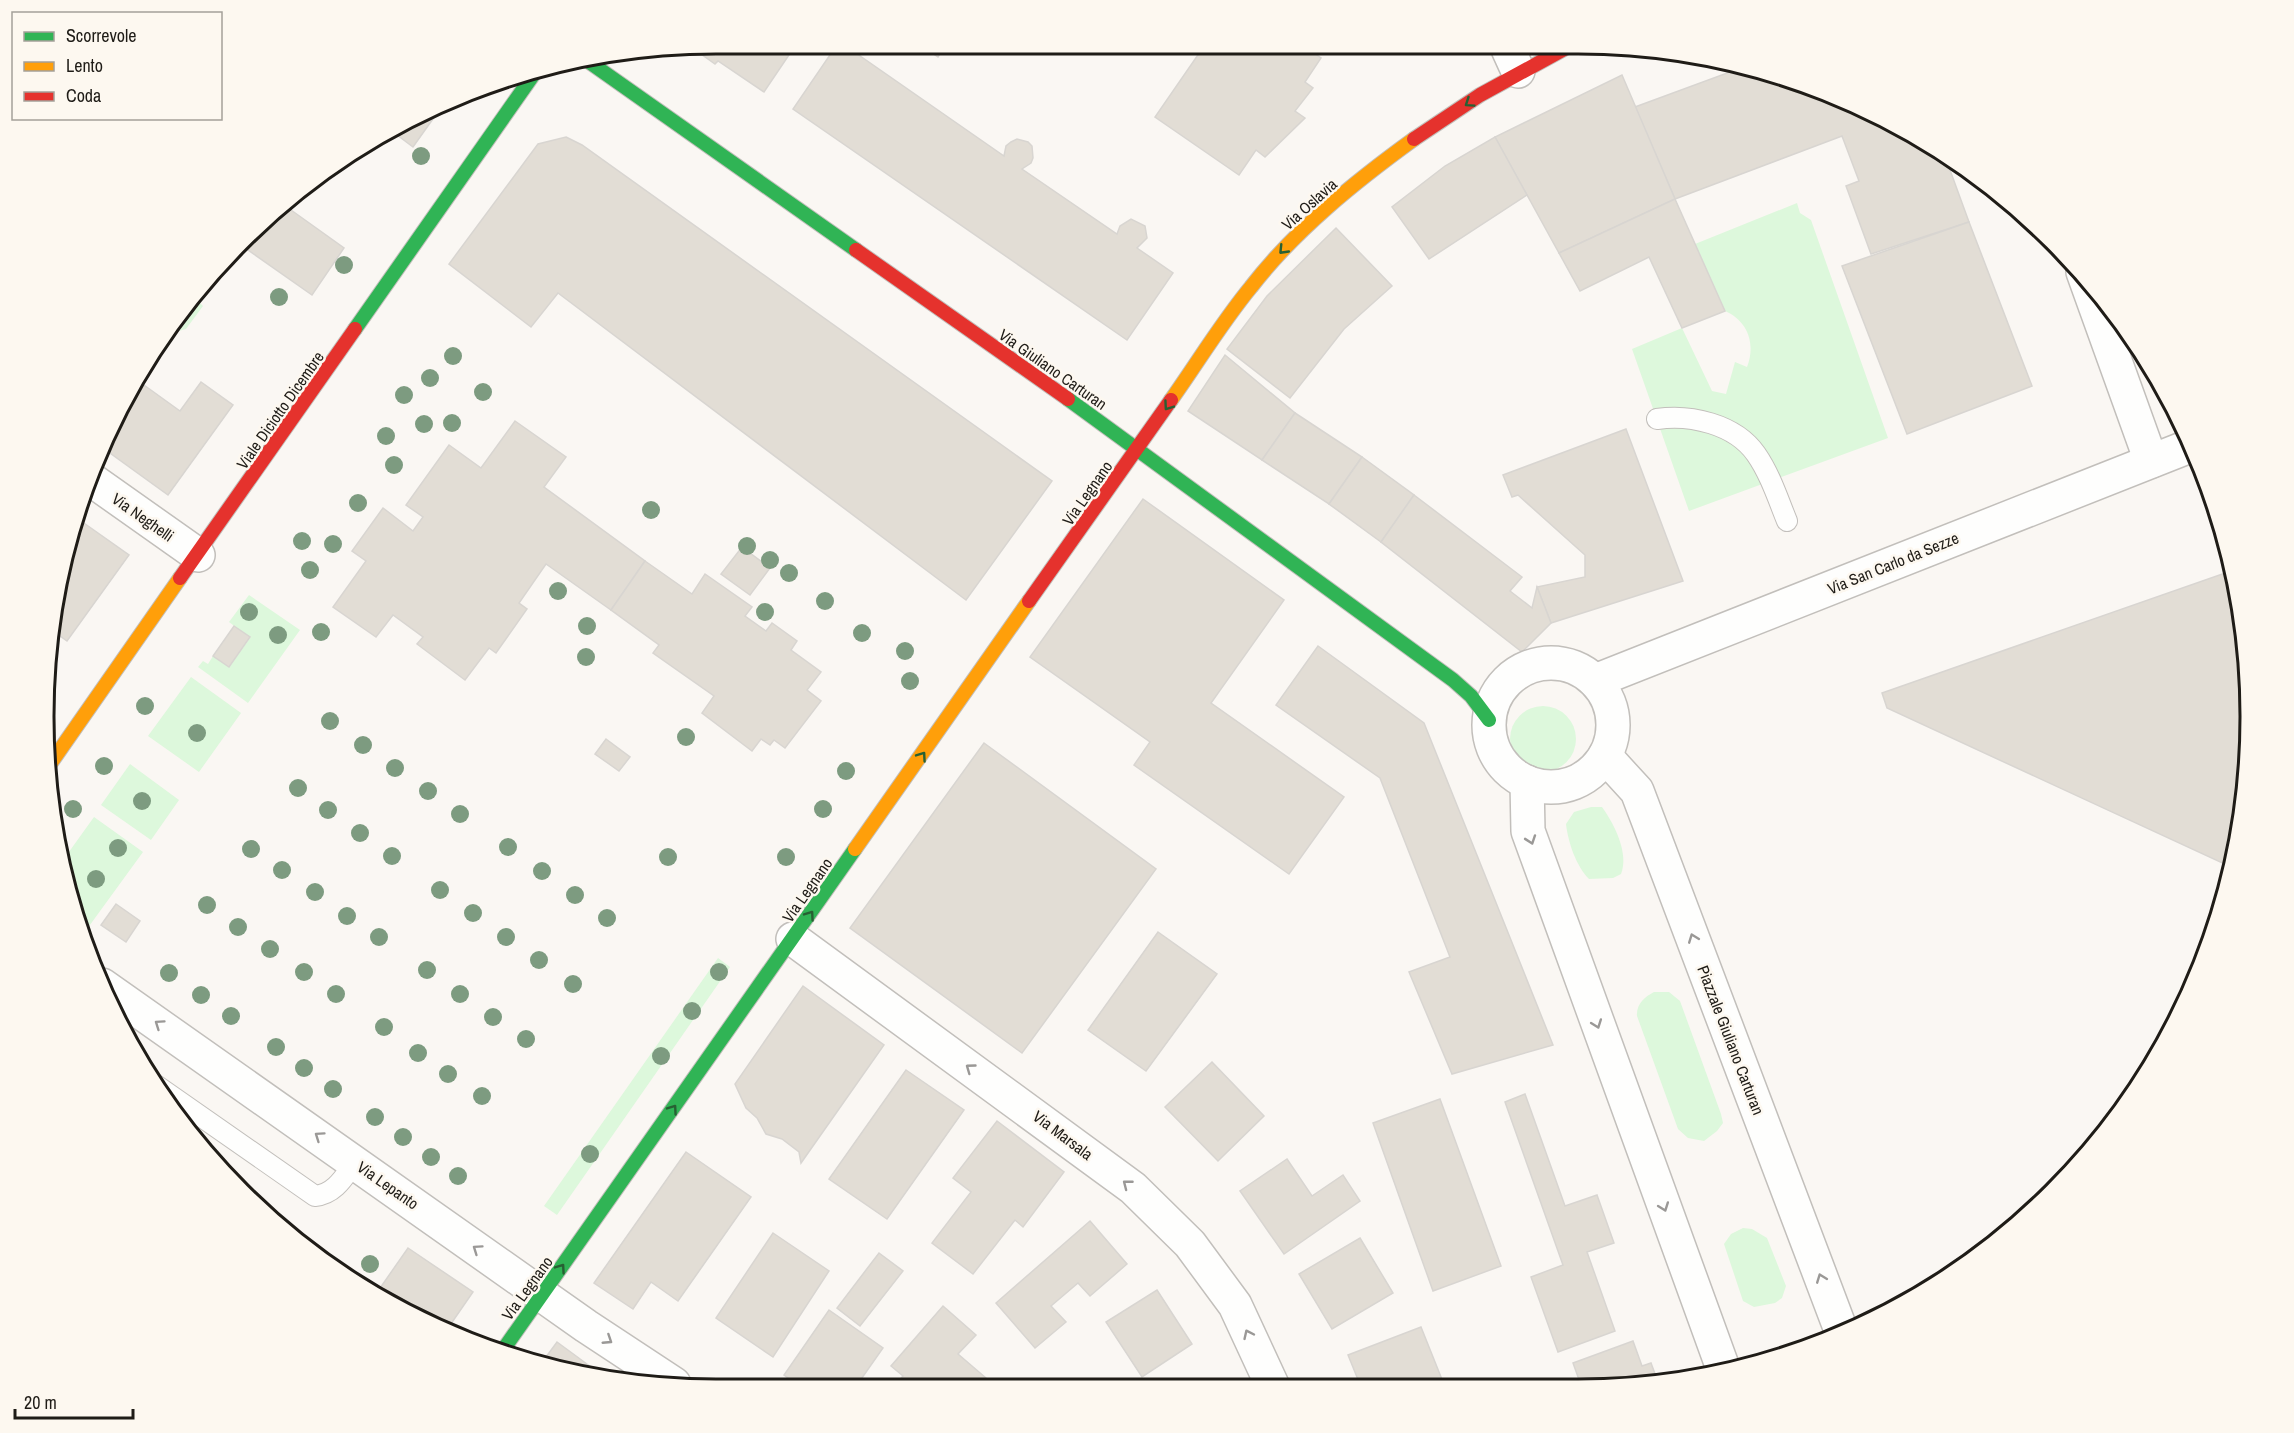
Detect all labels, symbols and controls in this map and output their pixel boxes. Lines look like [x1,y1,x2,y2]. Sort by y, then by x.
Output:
legend [12,12,222,120]
text: Scorrevole [66,23,137,48]
text: Lento [66,53,103,78]
text: Coda [66,83,101,108]
one-way arrow [1465,96,1476,107]
street label: Via Oslavia [1277,173,1342,235]
one-way arrow [1280,242,1291,253]
street label: Via Giuliano Carturan [995,323,1111,415]
street label: Viale Diciotto Dicembre [231,347,329,473]
one-way arrow [1164,400,1175,411]
street label: Via Legnano [1057,456,1117,530]
street label: Via Neghelli [108,488,178,546]
street label: Via San Carlo da Sezze [1824,527,1962,599]
one-way arrow [915,751,926,762]
one-way arrow [1524,834,1537,845]
street label: Via Legnano [777,853,837,927]
one-way arrow [803,911,814,922]
one-way arrow [1687,934,1700,944]
street label: Piazzale Giuliano Carturan [1692,962,1770,1118]
one-way arrow [1590,1018,1603,1028]
one-way arrow [154,1021,165,1032]
one-way arrow [965,1064,976,1075]
one-way arrow [666,1104,677,1115]
street label: Via Marsala [1029,1105,1098,1165]
one-way arrow [314,1132,325,1143]
street label: Via Lepanto [353,1156,423,1214]
one-way arrow [1122,1180,1133,1191]
one-way arrow [1657,1201,1669,1212]
one-way arrow [473,1245,484,1256]
street label: Via Legnano [496,1252,558,1324]
one-way arrow [554,1264,565,1275]
one-way arrow [1816,1273,1828,1284]
one-way arrow [1244,1329,1256,1340]
one-way arrow [601,1333,612,1344]
scale bar [15,1382,134,1420]
text: 20 m [24,1390,57,1415]

